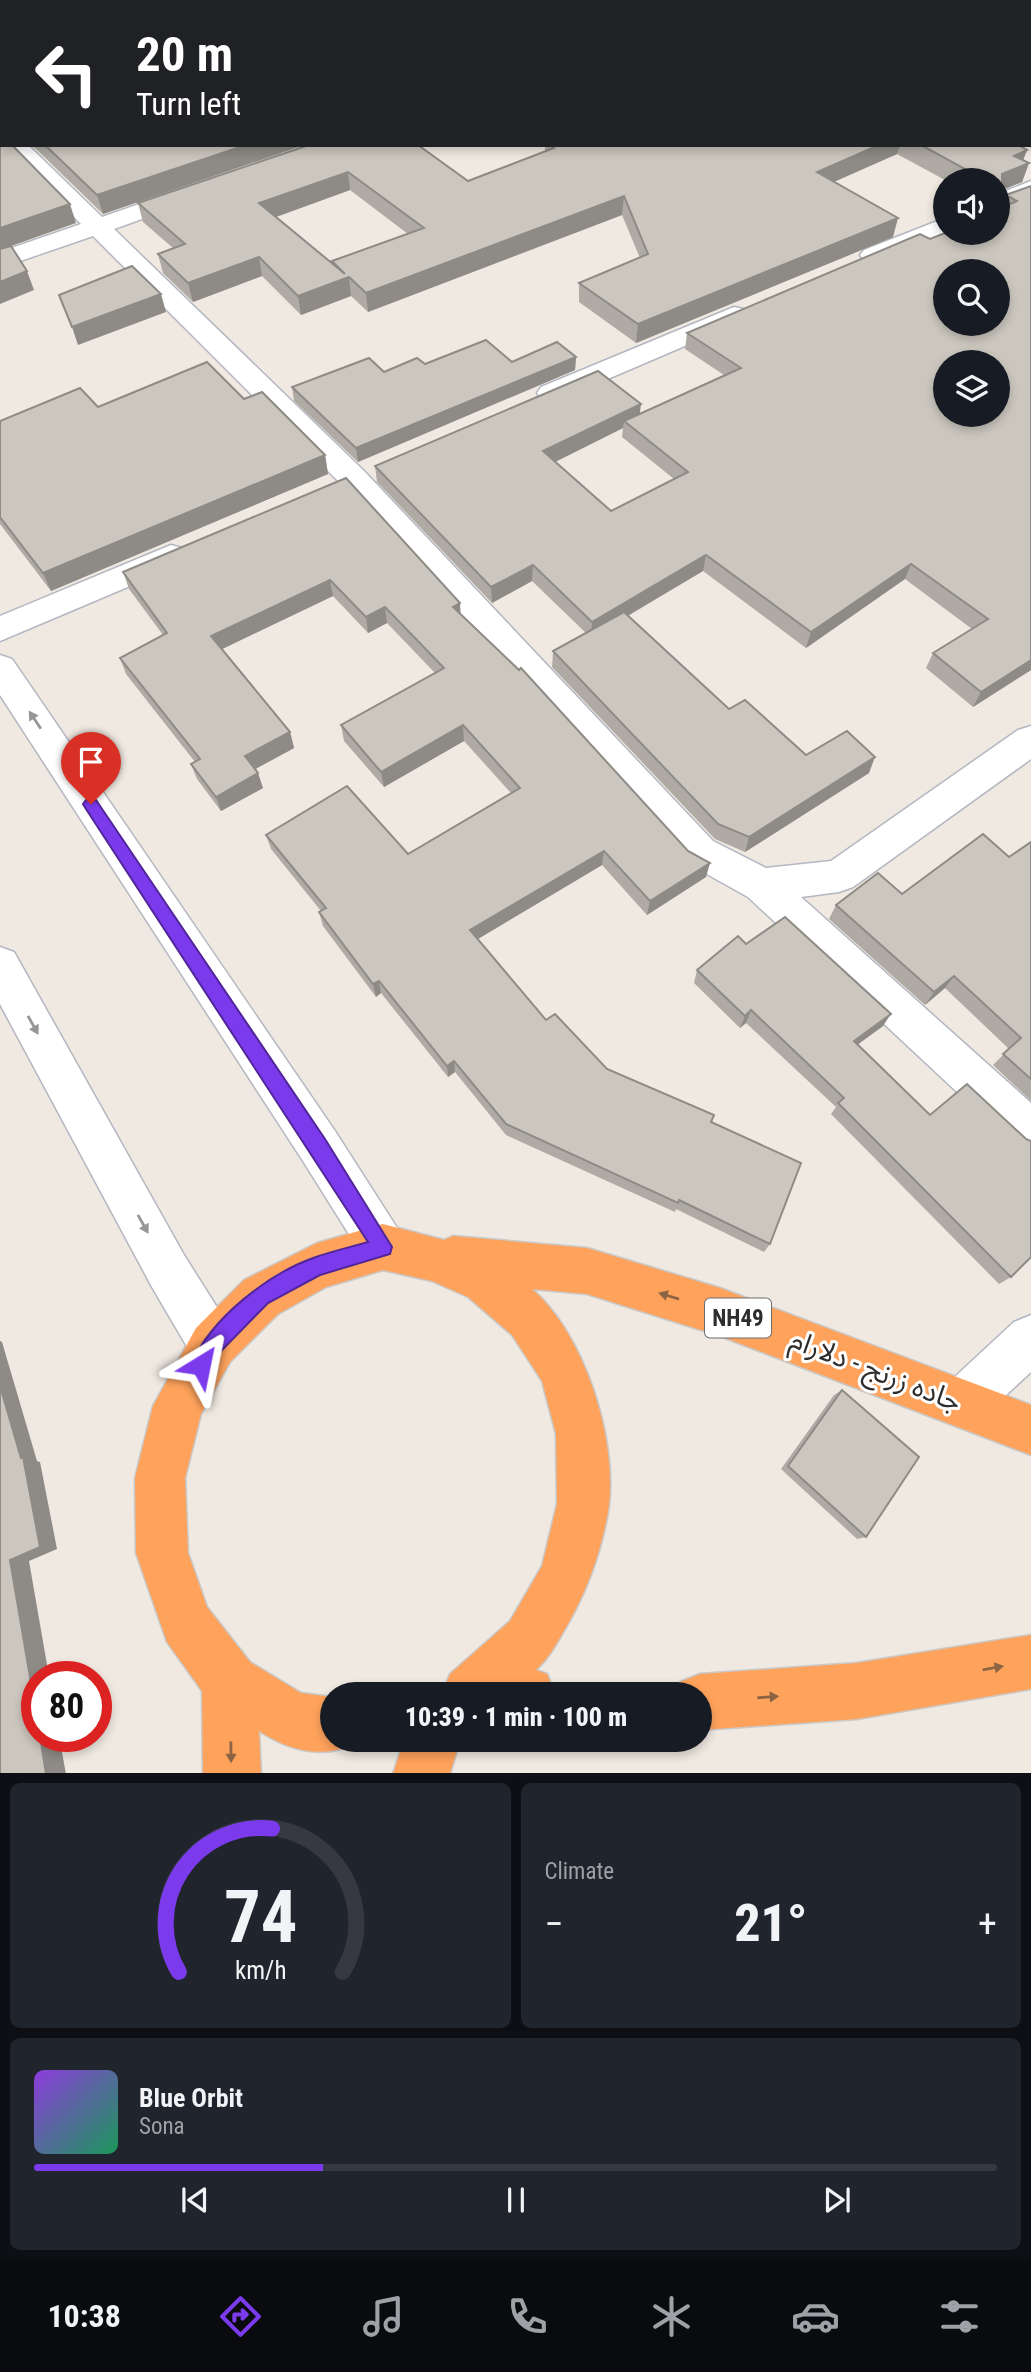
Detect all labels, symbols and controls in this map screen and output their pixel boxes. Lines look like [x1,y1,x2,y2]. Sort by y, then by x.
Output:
text: 20 m [136,26,233,83]
icon: left [21,28,112,119]
text: Turn left [136,85,241,123]
map controls [933,168,1010,427]
button: sound [933,168,1010,245]
button: search [933,259,1010,336]
button: layers [933,350,1010,427]
one-way arrow [28,711,42,729]
pin [61,732,121,804]
icon: arrive [72,743,110,781]
one-way arrow [27,1015,39,1035]
one-way arrow [137,1214,148,1234]
one-way arrow [658,1290,679,1300]
road number: NH49 [705,1298,771,1338]
street label: جاده زرنج - دلارام [784,1323,966,1422]
position arrow [164,1328,238,1402]
speed limit sign: 80 [21,1661,112,1752]
one-way arrow [983,1662,1005,1673]
one-way arrow [757,1692,779,1703]
text: 10:39 · 1 min · 100 m [405,1702,627,1732]
one-way arrow [225,1741,237,1763]
text: Climate [545,1858,614,1885]
text: 74 [223,1874,297,1960]
text: 21° [734,1893,807,1954]
text: − [545,1902,564,1946]
text: + [978,1902,997,1946]
text: km/h [235,1955,286,1984]
text: Blue Orbit [139,2083,243,2113]
text: Sona [139,2113,185,2140]
icon: previous [176,2181,214,2219]
icon: pause [497,2181,535,2219]
icon: next [818,2181,856,2219]
icon: directions [216,2292,265,2341]
icon: music [359,2292,408,2341]
icon: phone [503,2292,552,2341]
icon: climate [647,2292,696,2341]
icon: car [791,2292,840,2341]
icon: filters [935,2292,984,2341]
text: 10:38 [47,2297,121,2335]

